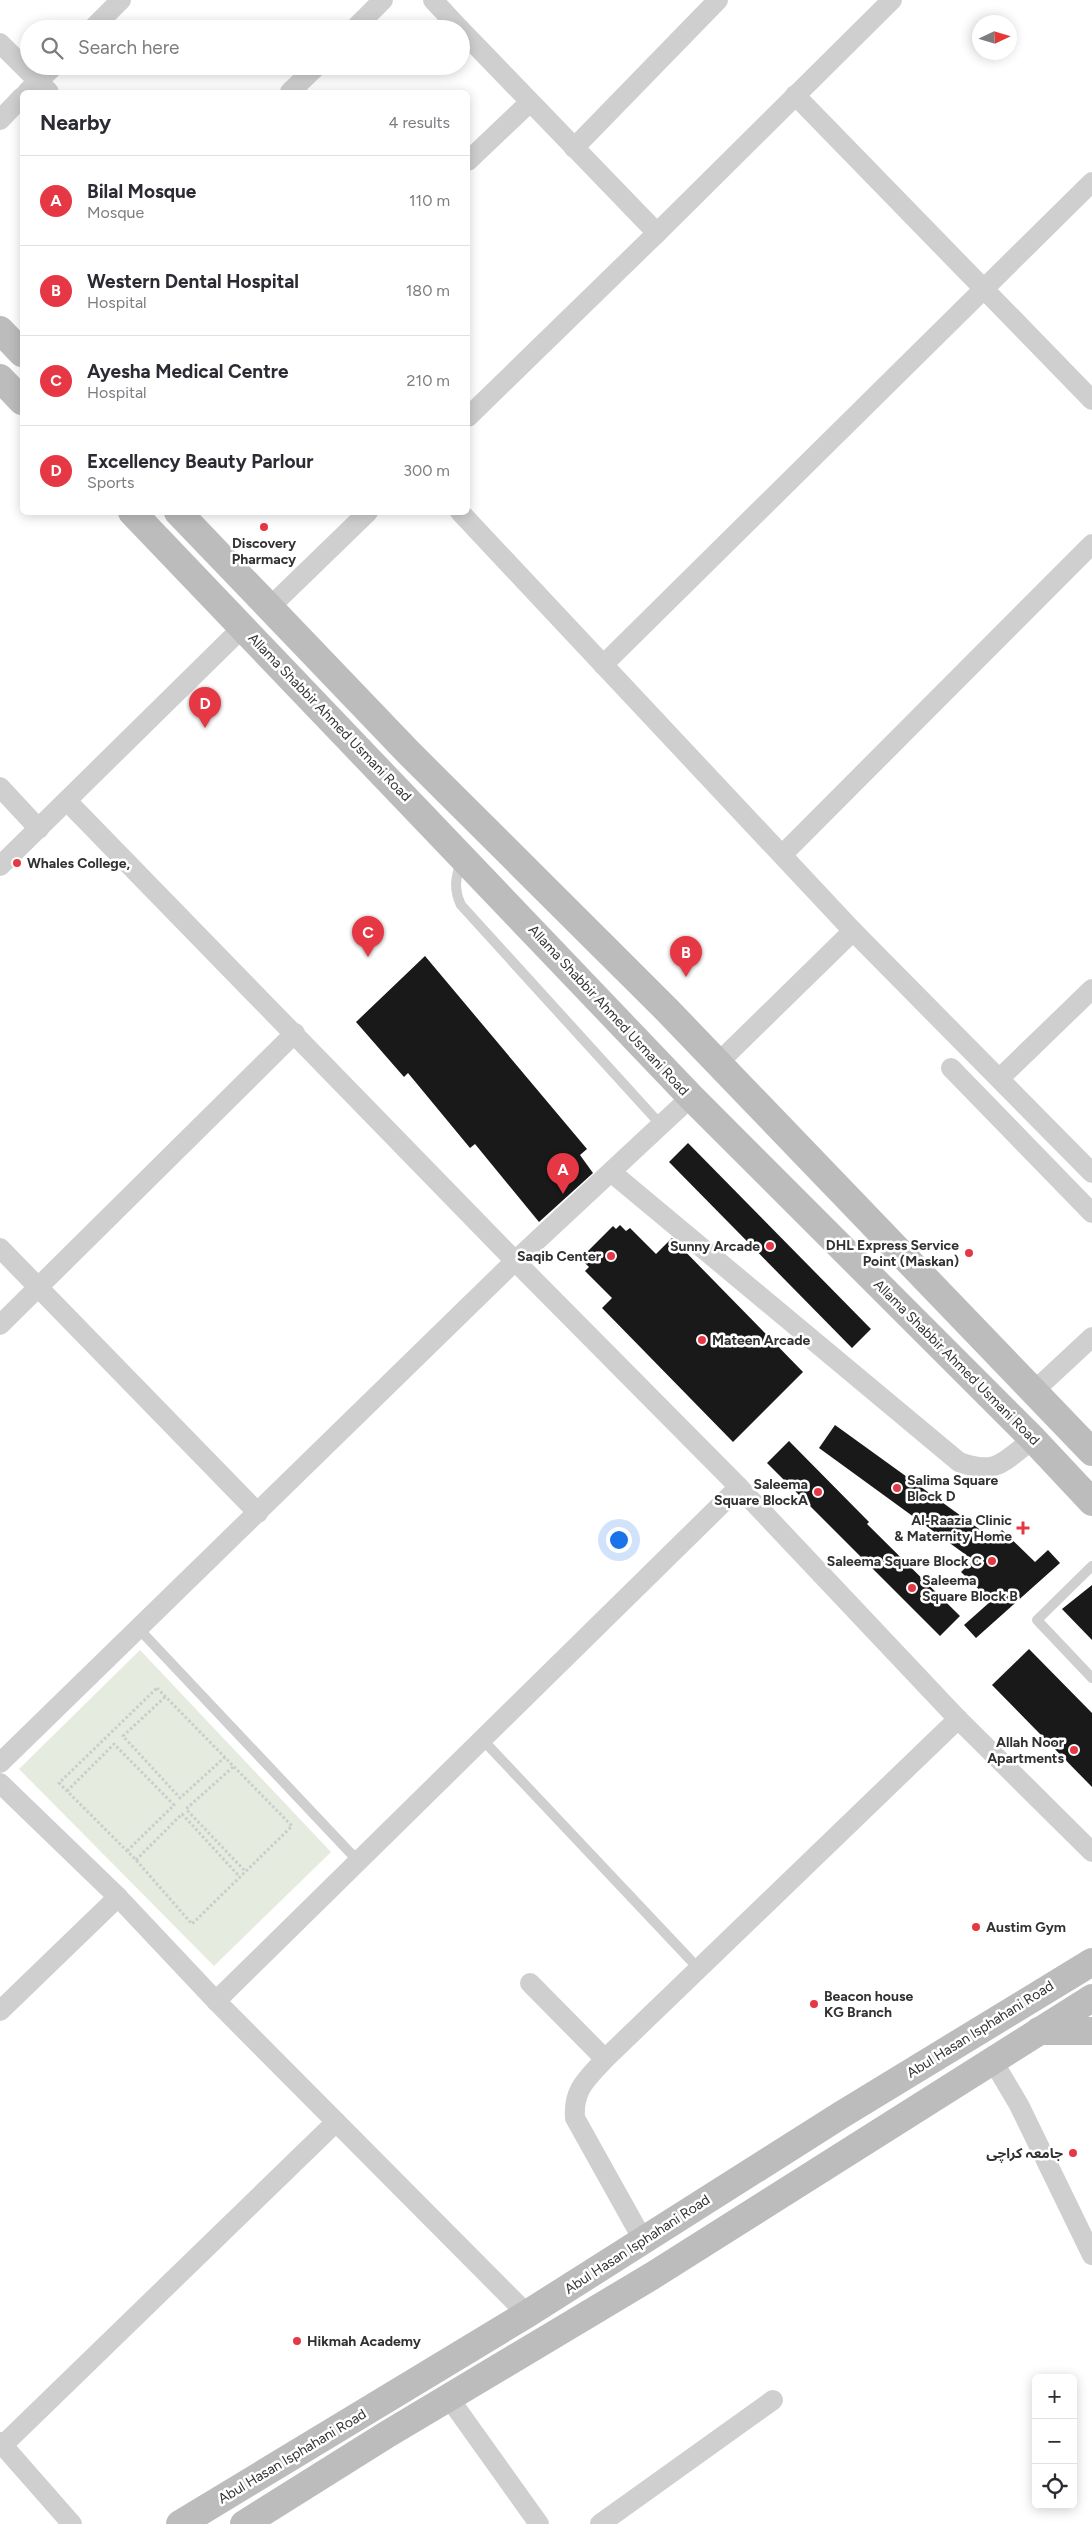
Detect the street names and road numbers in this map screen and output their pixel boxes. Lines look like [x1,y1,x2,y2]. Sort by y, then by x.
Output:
street label: Allama Shabbir Ahmed Usmani Road [245,630,415,805]
street label: Allama Shabbir Ahmed Usmani Road [525,921,692,1099]
street label: Allama Shabbir Ahmed Usmani Road [870,1276,1043,1449]
street label: Abul Hasan Isphahani Road [904,1977,1057,2082]
street label: Abul Hasan Isphahani Road [561,2191,713,2298]
street label: Abul Hasan Isphahani Road [215,2405,369,2507]

